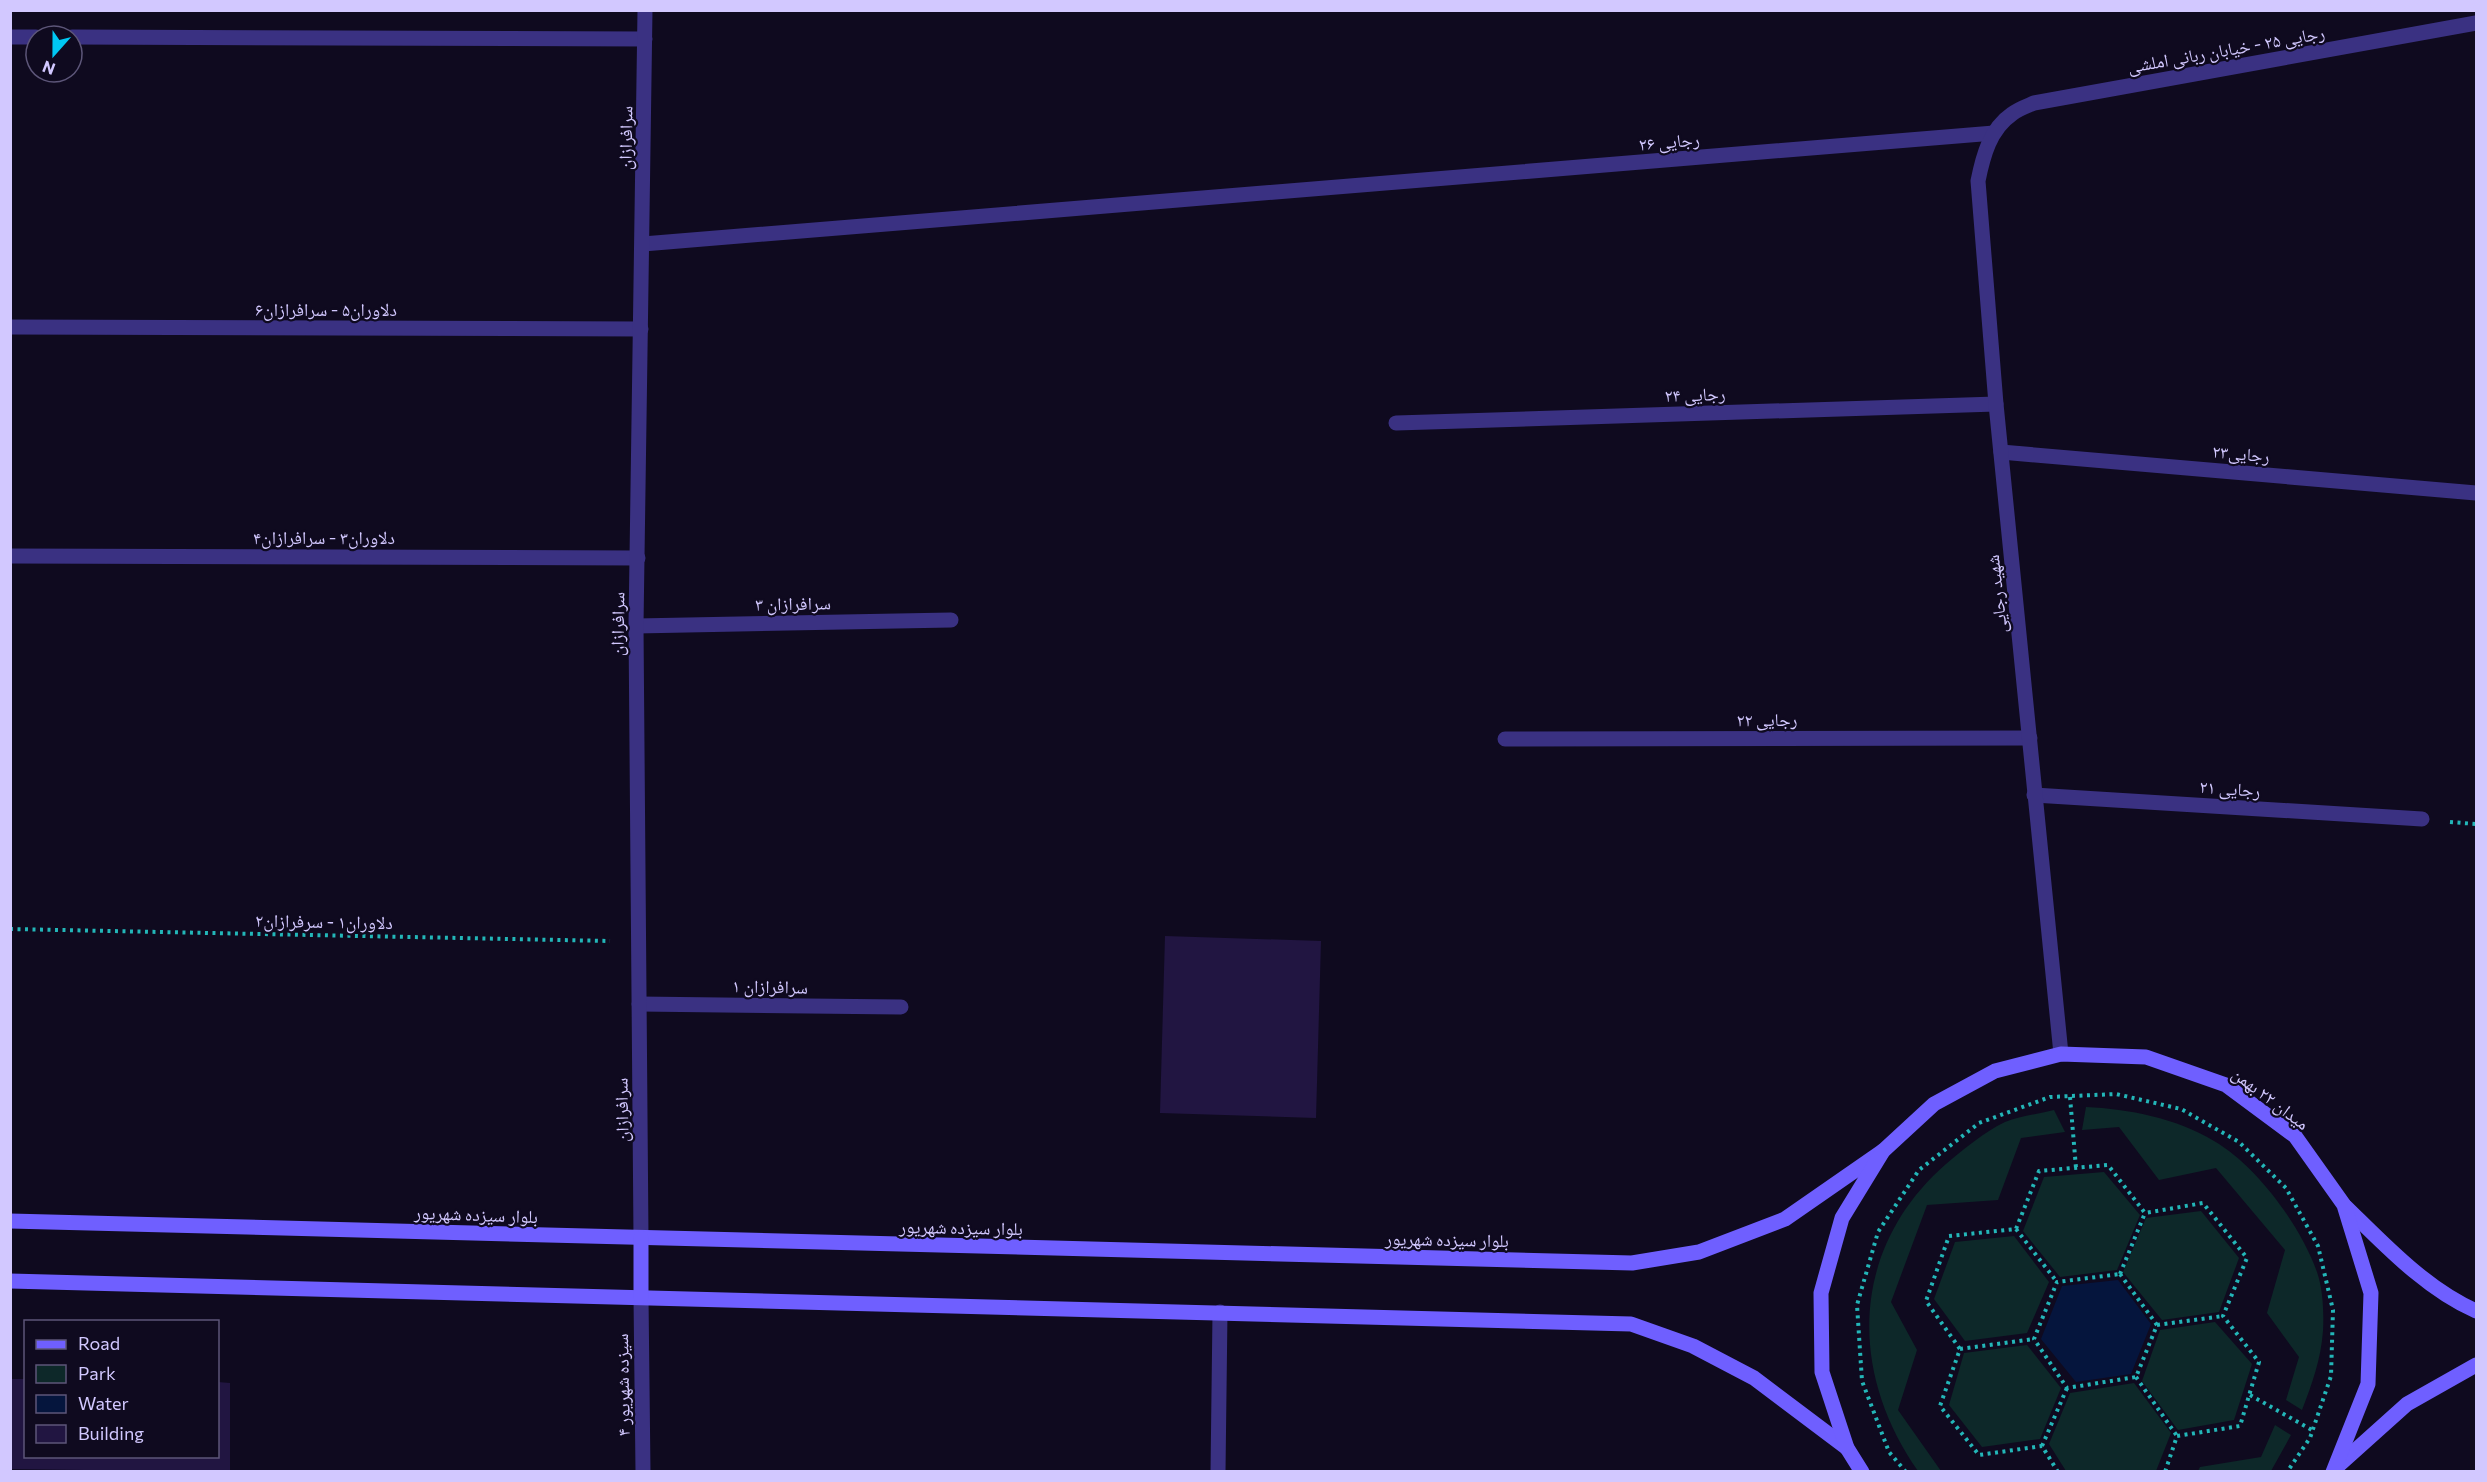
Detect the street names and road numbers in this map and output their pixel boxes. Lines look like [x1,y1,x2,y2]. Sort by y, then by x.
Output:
street label: رجایی ۲۵ - خیابان ربانی املشی [2126,21,2327,78]
street label: سرافرازان [613,106,638,170]
street label: رجایی ۲۶ [1638,127,1701,156]
street label: دلاوران۵ - سرافرازان۶ [255,298,397,321]
street label: رجایی ۲۴ [1664,382,1726,407]
street label: رجایی۲۳ [2211,440,2271,467]
street label: دلاوران۳ - سرافرازان۴ [253,526,395,549]
street label: شهید رجایی [1981,554,2012,634]
street label: سرافرازان ۳ [755,591,831,616]
street label: سرافرازان [605,592,630,656]
street label: رجایی ۲۲ [1736,708,1798,731]
street label: رجایی ۲۱ [2199,775,2261,802]
street label: دلاوران۱ - سرفرازان۲ [255,909,393,934]
street label: سرافرازان ۱ [732,974,808,999]
street label: میدان ۲۲ بهمن [2227,1062,2314,1135]
street label: سرافرازان [609,1078,634,1142]
street label: بلوار سیزده شهریور [413,1201,538,1228]
street label: بلوار سیزده شهریور [898,1215,1023,1240]
street label: بلوار سیزده شهریور [1384,1227,1509,1252]
street label: سیزده شهریور ۴ [610,1333,634,1437]

